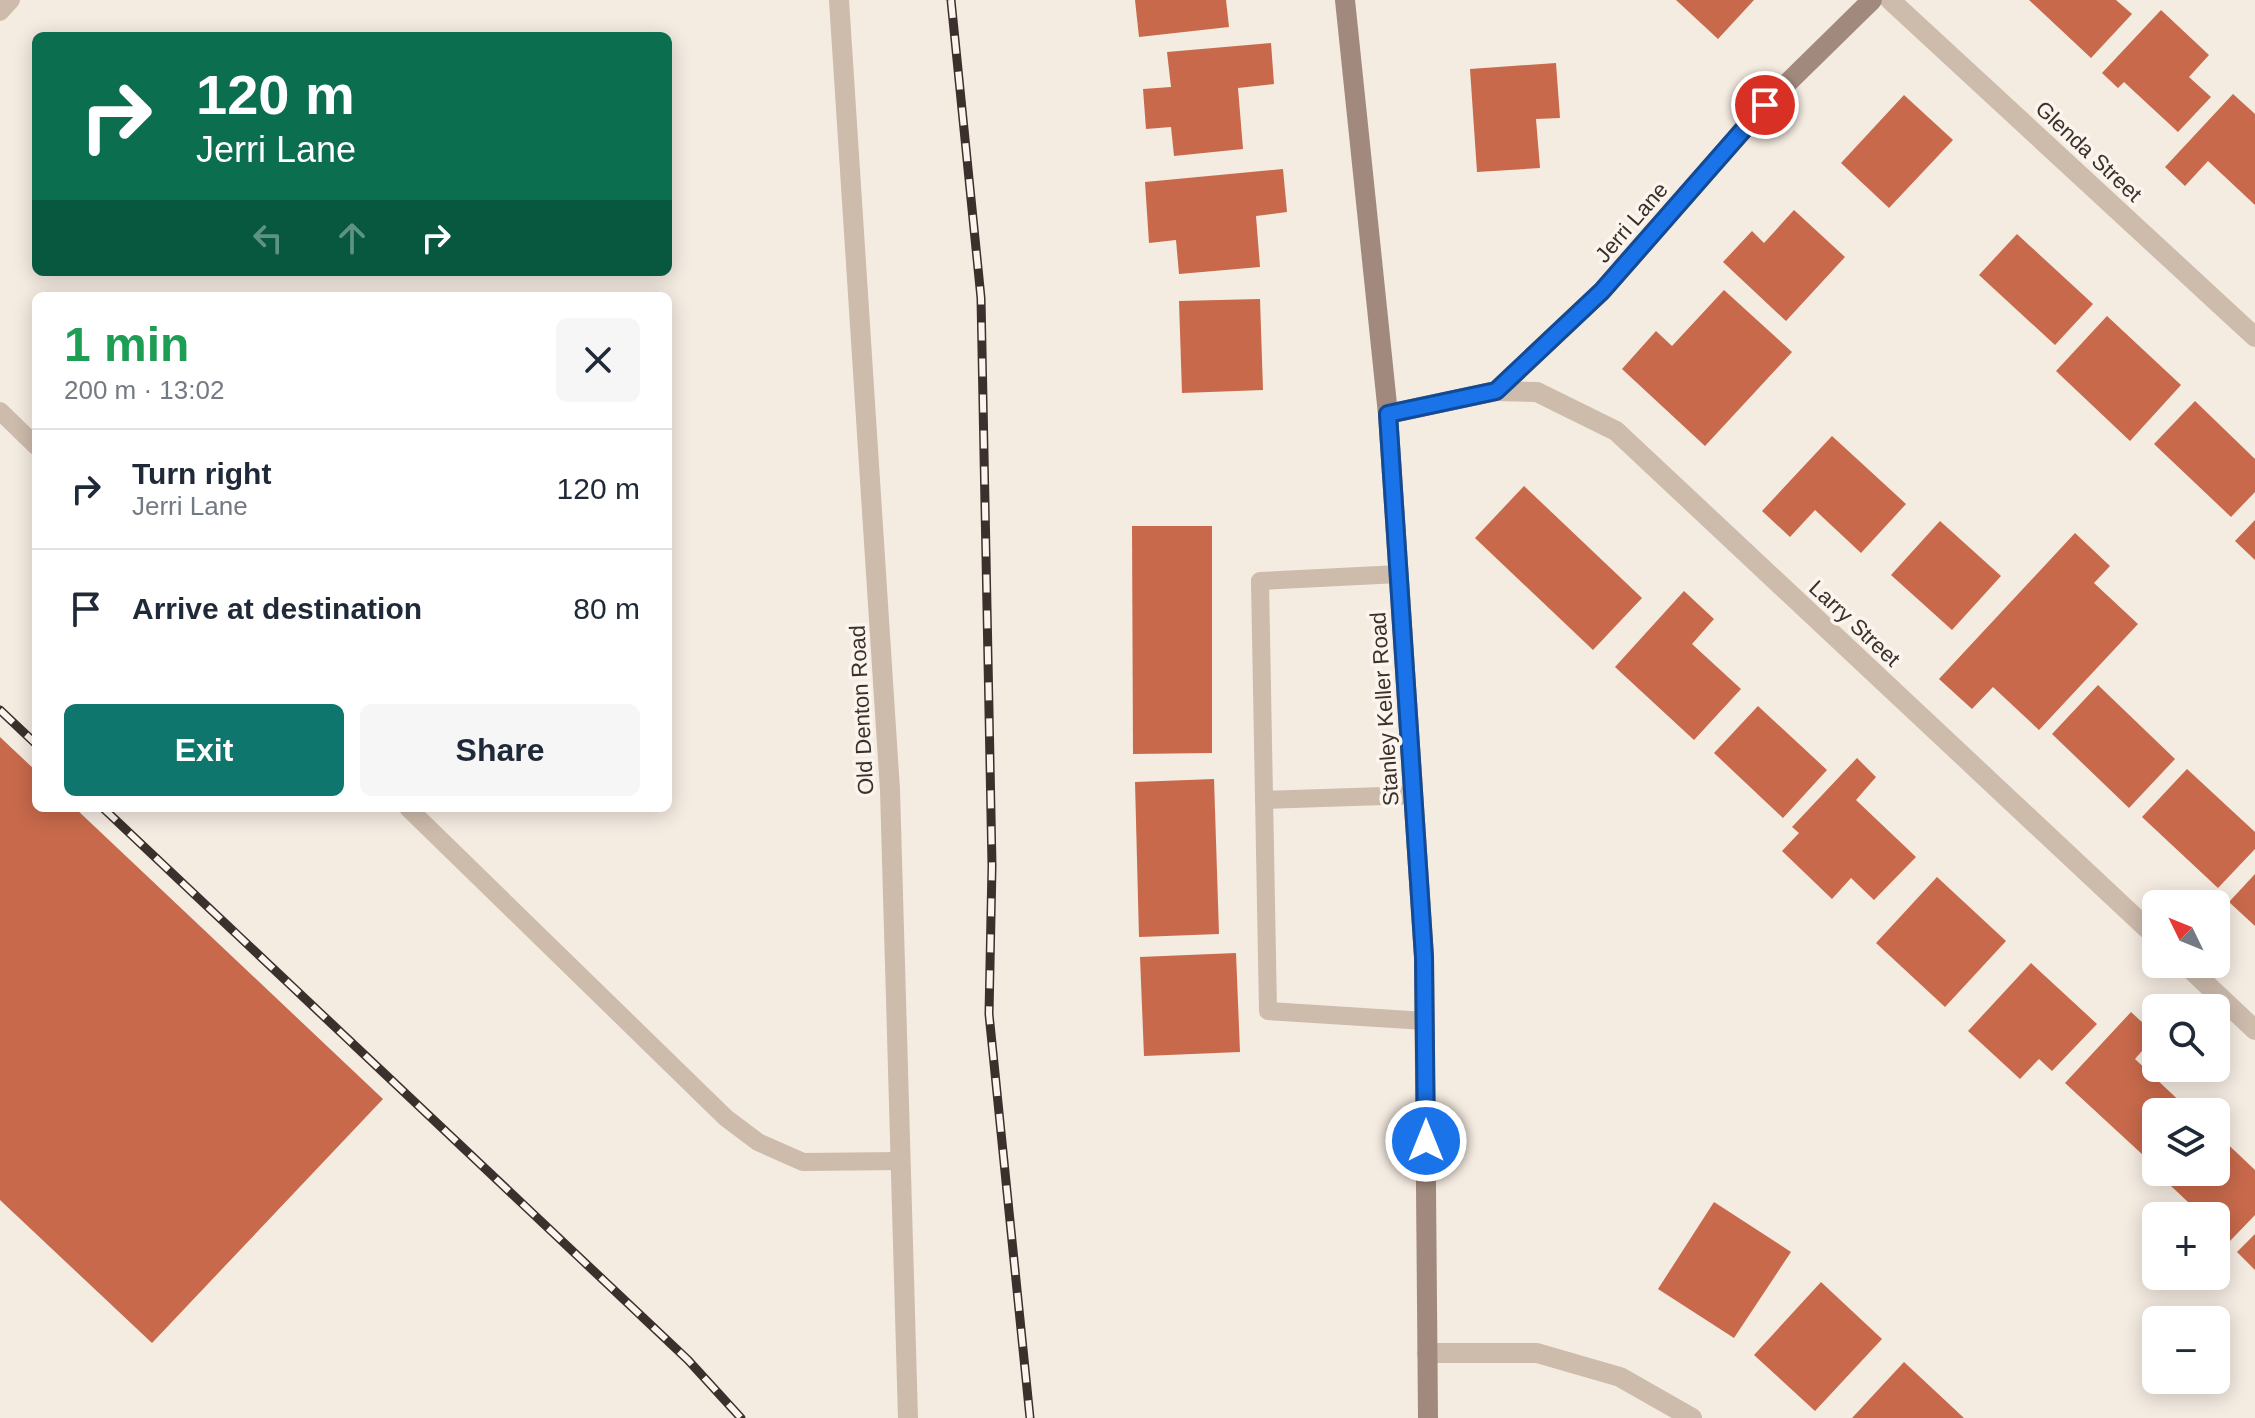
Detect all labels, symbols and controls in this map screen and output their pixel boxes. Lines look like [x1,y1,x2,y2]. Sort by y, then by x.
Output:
text: 120 m [196,63,355,126]
icon: right [64,64,168,168]
pin [1731,71,1799,139]
icon: arrive [1743,83,1787,127]
street label: Glenda Street [2030,96,2147,207]
text: Jerri Lane [196,129,356,170]
street label: Jerri Lane [1590,177,1673,267]
icon: left [246,216,290,260]
icon: ahead [330,216,374,260]
icon: right [414,216,458,260]
text: 1 min [64,318,189,371]
button: close [556,318,640,402]
text: 200 m · 13:02 [64,375,224,405]
text: Turn right [132,457,271,490]
icon: right [64,467,108,511]
text: 120 m [557,472,640,505]
text: Jerri Lane [132,491,248,521]
street label: Larry Street [1804,575,1905,672]
icon: arrive [64,587,108,631]
text: Arrive at destination [132,592,422,625]
text: 80 m [573,592,640,625]
street label: Stanley Keller Road [1365,611,1404,807]
street label: Old Denton Road [845,624,878,796]
button: Exit [64,704,344,796]
button: Share [360,704,640,796]
north arrow [2142,890,2230,978]
map controls [2142,890,2230,1394]
button: search [2142,994,2230,1082]
button: layers [2142,1098,2230,1186]
position arrow [1384,1099,1468,1183]
button: + [2142,1202,2230,1290]
button: − [2142,1306,2230,1394]

